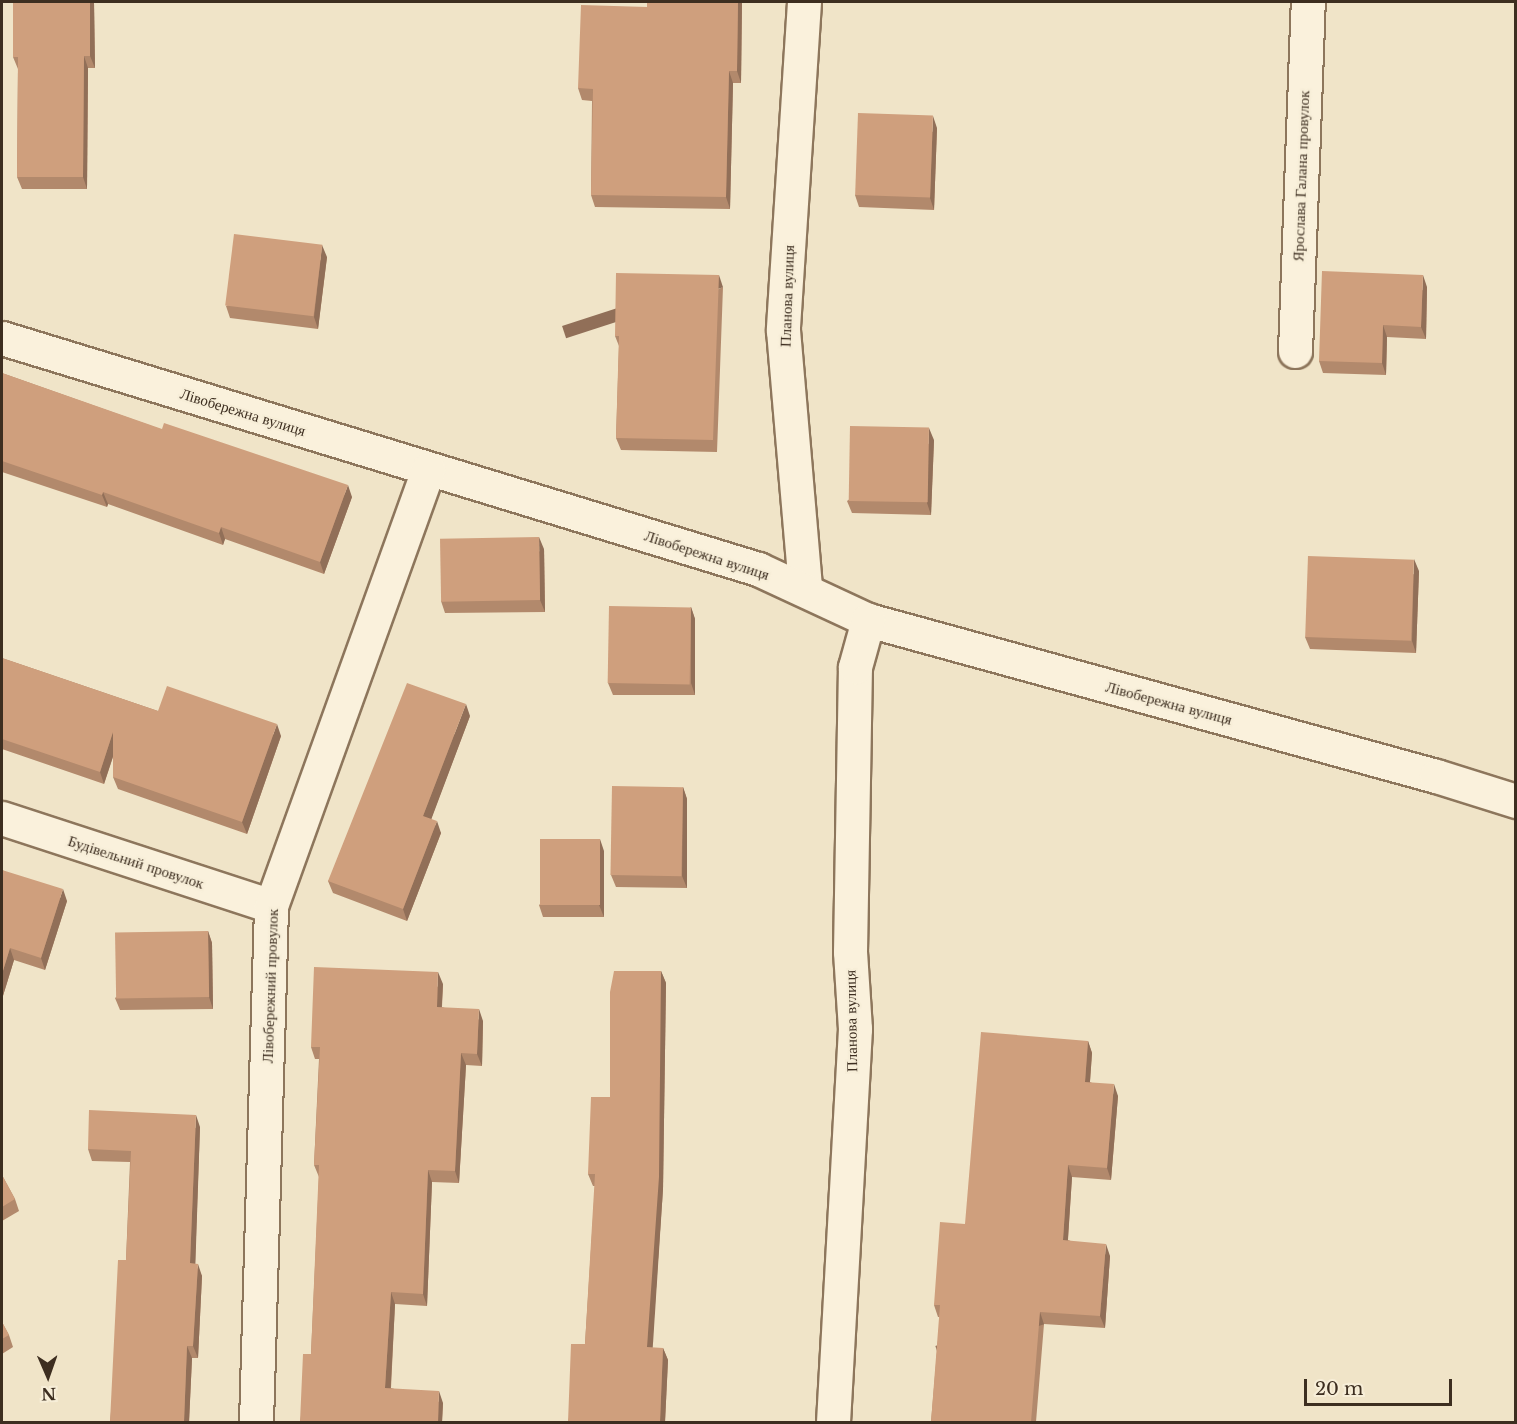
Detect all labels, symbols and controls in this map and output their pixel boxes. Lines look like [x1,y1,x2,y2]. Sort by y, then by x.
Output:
street label: Ярослава Галана провулок [1289,90,1313,262]
street label: Планова вулиця [776,245,798,347]
street label: Лівобережна вулиця [178,384,308,440]
street label: Лівобережна вулиця [642,526,772,584]
street label: Лівобережна вулиця [1104,677,1234,729]
street label: Будівельний провулок [66,832,206,892]
street label: Лівобережний провулок [258,908,282,1064]
street label: Планова вулиця [841,970,861,1072]
north arrow [18,1346,78,1406]
scale bar [1307,1367,1456,1405]
text: 20 m [1315,1378,1363,1400]
text: N [41,1384,57,1404]

